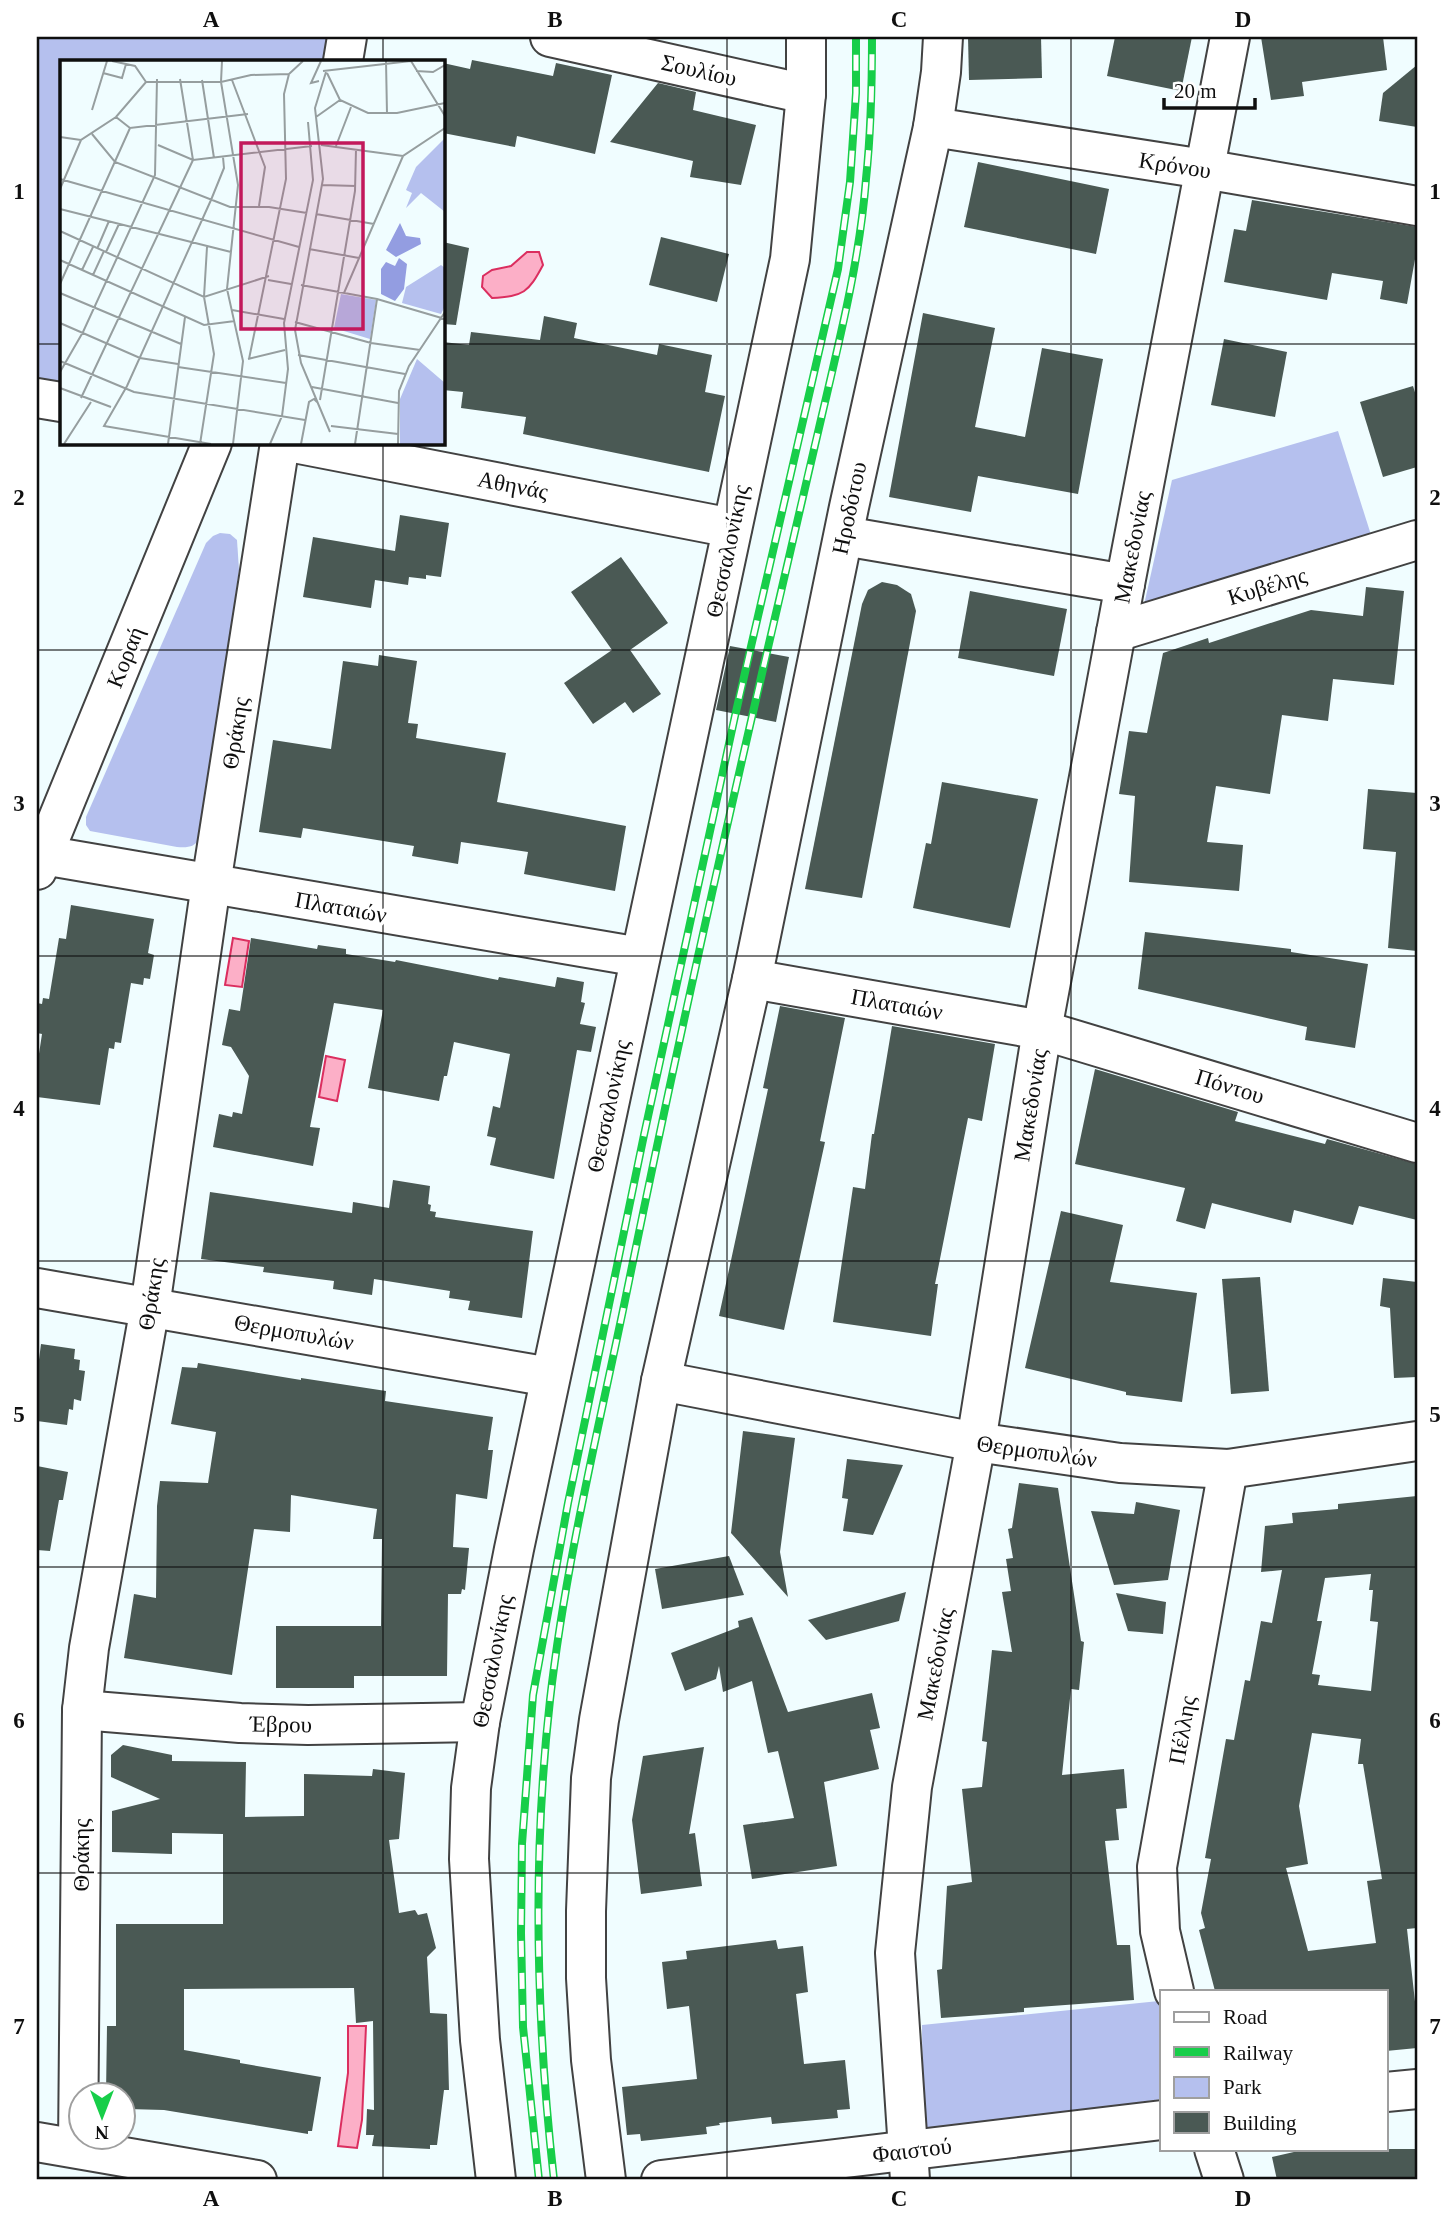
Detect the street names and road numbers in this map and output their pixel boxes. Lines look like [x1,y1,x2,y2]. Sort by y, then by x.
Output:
street label: Σουλίου [659,50,739,91]
street label: Κρόνου [1137,147,1213,184]
street label: Ηροδότου [827,460,871,557]
street label: Αθηνάς [476,466,550,505]
street label: Θεσσαλονίκης [701,482,754,620]
street label: Μακεδονίας [1109,489,1156,605]
street label: Κυβέλης [1225,563,1310,610]
street label: Κοραή [102,623,149,691]
street label: Θράκης [217,695,254,771]
street label: Πλαταιών [293,887,389,928]
street label: Πλαταιών [849,984,945,1025]
street label: Θεσσαλονίκης [582,1037,635,1175]
street label: Μακεδονίας [1009,1047,1052,1163]
street label: Πόντου [1192,1064,1267,1109]
street label: Θράκης [133,1256,170,1332]
street label: Θερμοπυλών [232,1310,356,1355]
street label: Θερμοπυλών [975,1431,1099,1472]
street label: Θεσσαλονίκης [467,1592,518,1730]
street label: Μακεδονίας [912,1606,959,1722]
street label: Πέλλης [1164,1694,1201,1766]
street label: Έβρου [249,1711,312,1738]
street label: Θράκης [69,1819,94,1891]
street label: Φαιστού [871,2133,953,2168]

